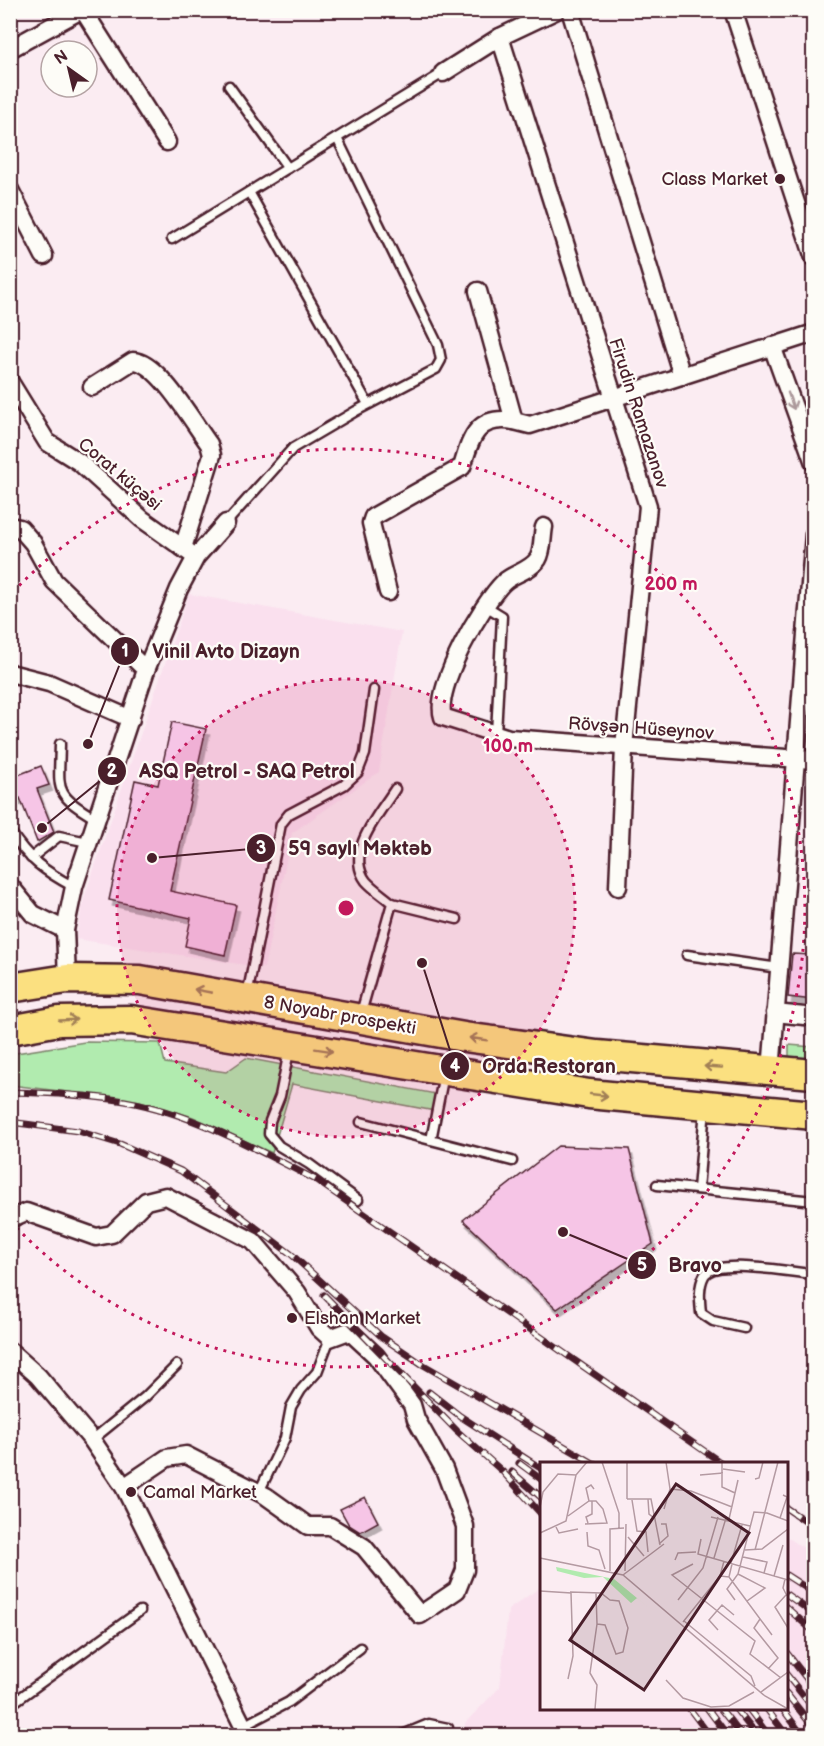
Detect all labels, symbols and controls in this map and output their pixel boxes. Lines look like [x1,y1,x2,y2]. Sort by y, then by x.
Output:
north arrow [39,39,99,99]
text: N [51,47,72,69]
place label: Class Market [662,169,768,190]
marker: Class Market [773,172,787,186]
street label: Firudin Ramazanov [604,335,673,491]
one-way arrow [787,391,798,410]
street label: Corat küçəsi [74,434,165,515]
text: 200 m [644,574,698,595]
callout: Vinil Avto Dizayn [110,632,312,670]
text: Vinil Avto Dizayn [152,640,300,664]
text: 1 [121,641,129,662]
street label: Rövşən Hüseynov [568,713,715,744]
text: 100 m [483,736,533,757]
callout: ASQ Petrol - SAQ Petrol [97,752,367,790]
text: ASQ Petrol - SAQ Petrol [138,760,355,784]
text: 2 [107,761,118,782]
callout: 59 saylı Məktəb [246,829,444,867]
text: 59 saylı Məktəb [288,837,432,861]
text: 3 [256,838,266,859]
centre of rings [336,898,356,918]
one-way arrow [194,985,213,996]
street label: 8 Noyabr prospekti [262,992,418,1039]
one-way arrow [58,1015,78,1026]
one-way arrow [469,1033,488,1044]
one-way arrow [313,1045,333,1056]
callout: Orda Restoran [440,1047,628,1085]
text: Orda Restoran [482,1055,616,1079]
text: 4 [450,1056,461,1077]
one-way arrow [704,1061,724,1072]
one-way arrow [588,1090,608,1101]
callout: Bravo [627,1246,734,1284]
text: Bravo [668,1254,722,1278]
text: 5 [637,1255,647,1276]
place label: Elshan Market [304,1308,421,1329]
marker: Elshan Market [285,1311,299,1325]
inset map [540,1462,788,1710]
place label: Camal Market [143,1482,257,1503]
marker: Camal Market [124,1485,138,1499]

